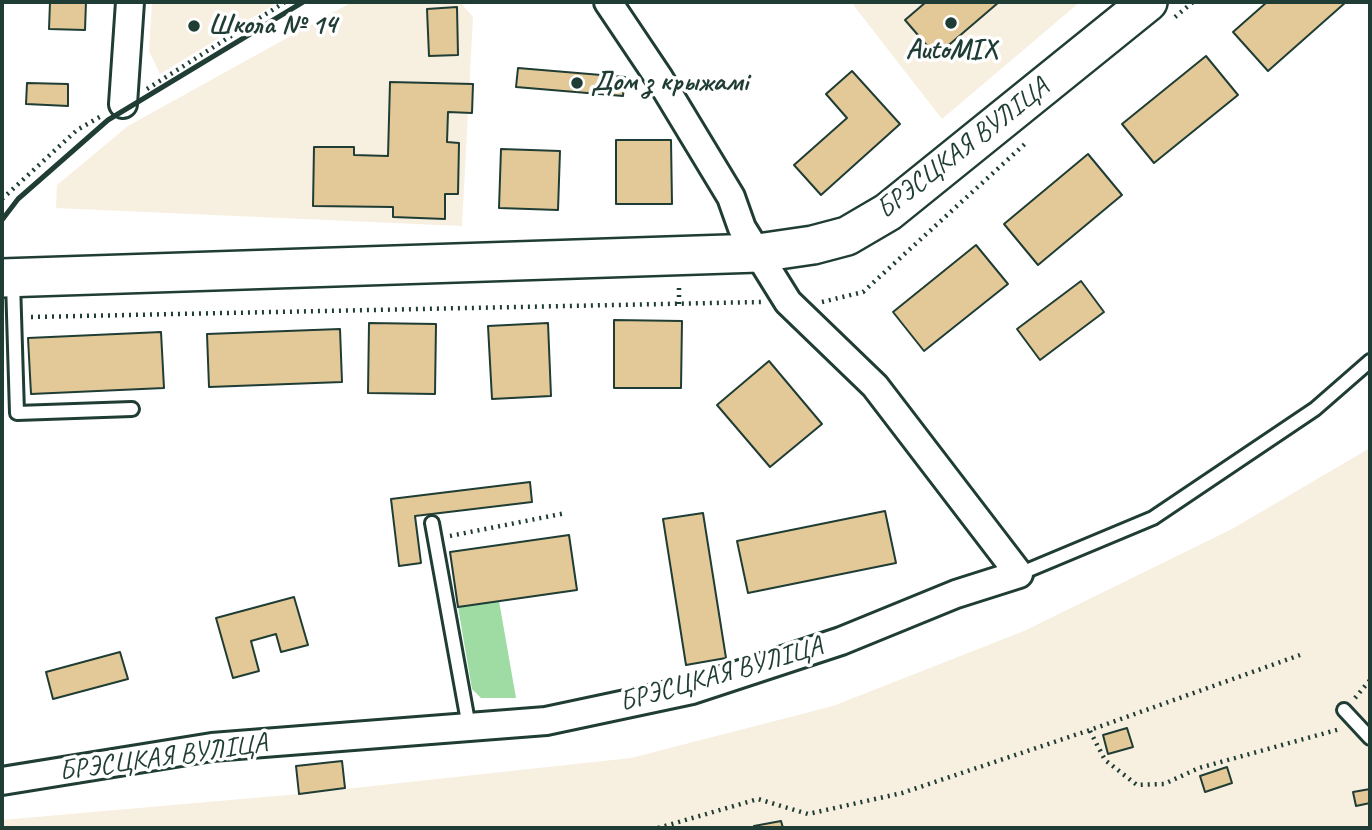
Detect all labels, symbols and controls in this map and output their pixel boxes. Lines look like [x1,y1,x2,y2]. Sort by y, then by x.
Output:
place label: Школа № 14 [208,9,337,43]
marker: AutoMIX [943,15,959,31]
marker: Школа № 14 [186,18,202,34]
place label: AutoMIX [906,34,996,68]
place label: Дом з крыжамі [591,66,748,100]
street label: БРЭСЦКАЯ ВУЛІЦА [870,71,1056,227]
marker: Дом з крыжамі [569,75,585,91]
street label: БРЭСЦКАЯ ВУЛІЦА [616,630,826,720]
street label: БРЭСЦКАЯ ВУЛІЦА [57,727,269,789]

